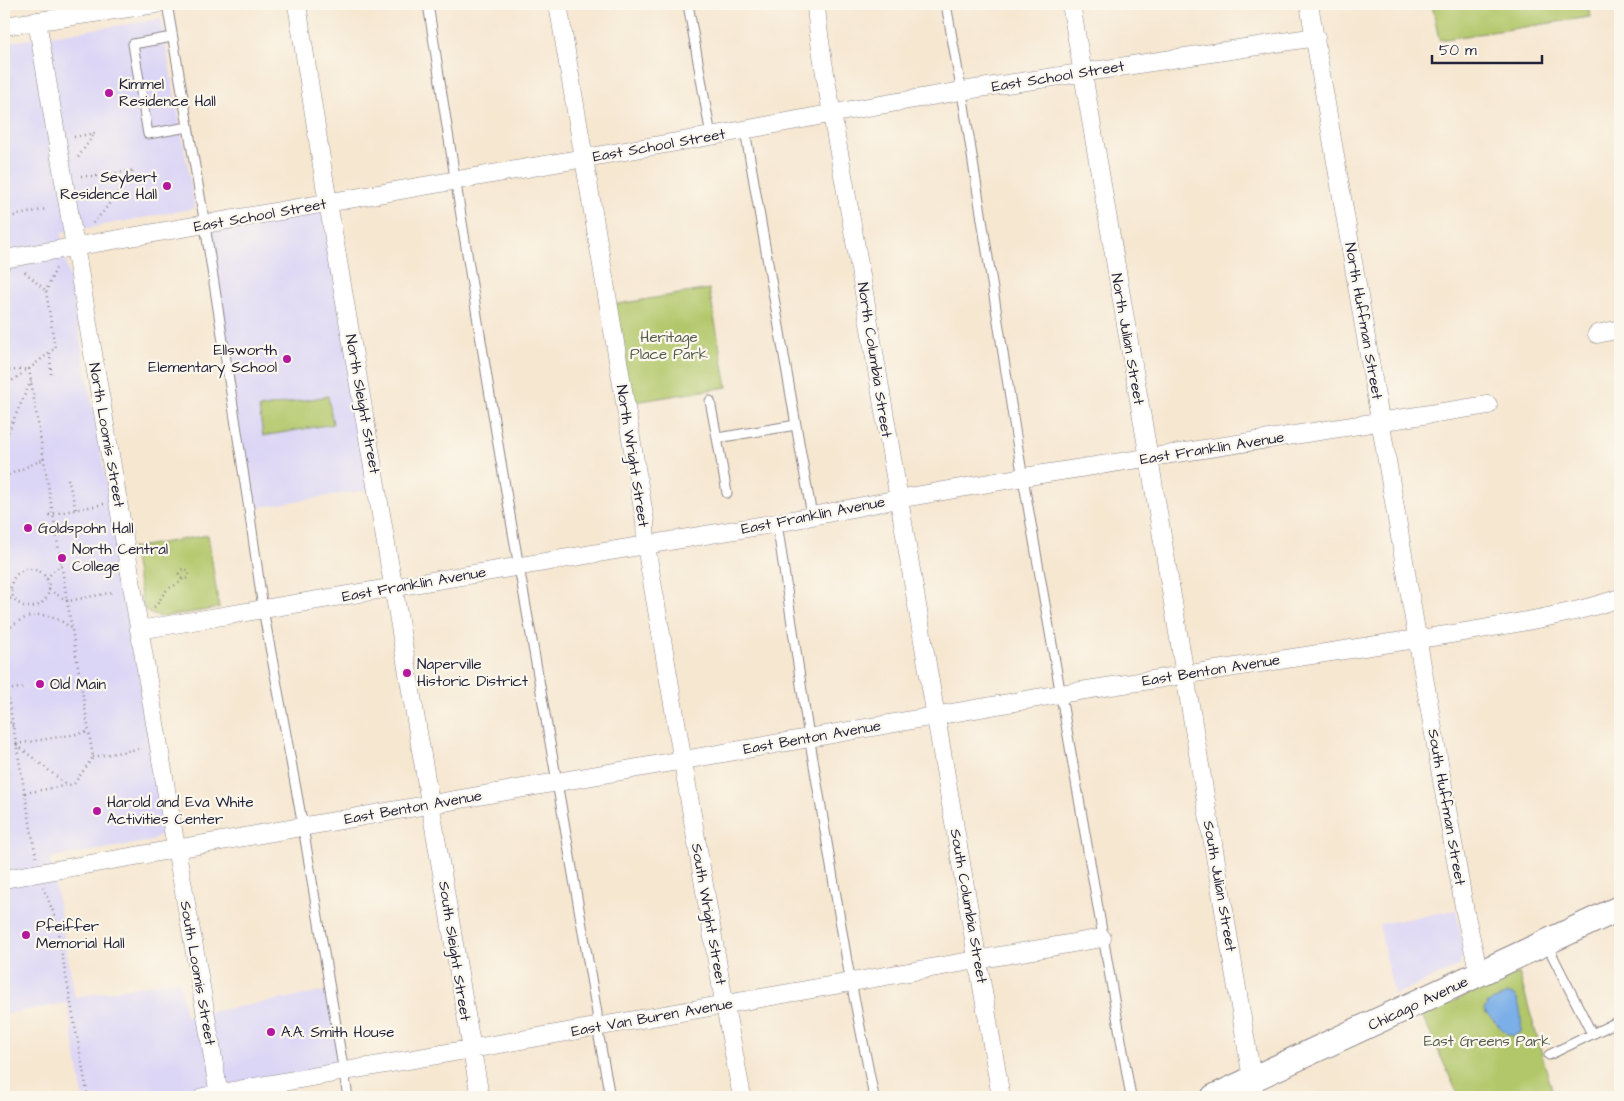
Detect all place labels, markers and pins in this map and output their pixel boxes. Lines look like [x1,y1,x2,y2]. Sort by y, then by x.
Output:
place label: Kimmel Residence Hall [119,74,216,112]
marker: Kimmel Residence Hall [103,87,115,99]
place label: Seybert Residence Hall [60,167,157,205]
marker: Seybert Residence Hall [161,180,173,192]
place label: Ellsworth Elementary School [148,340,278,379]
marker: Ellsworth Elementary School [281,353,293,365]
place label: Goldspohn Hall [38,518,134,539]
marker: Goldspohn Hall [22,522,34,534]
place label: North Central College [72,539,168,578]
marker: North Central College [56,552,68,564]
place label: Naperville Historic District [417,654,528,692]
marker: Naperville Historic District [401,667,413,679]
place label: Old Main [50,674,106,695]
marker: Old Main [34,678,46,690]
place label: Harold and Eva White Activities Center [107,792,254,830]
marker: Harold and Eva White Activities Center [91,805,103,817]
place label: Pfeiffer Memorial Hall [36,916,125,954]
marker: Pfeiffer Memorial Hall [20,929,32,941]
place label: A.A. Smith House [281,1022,394,1043]
marker: A.A. Smith House [265,1026,277,1038]

